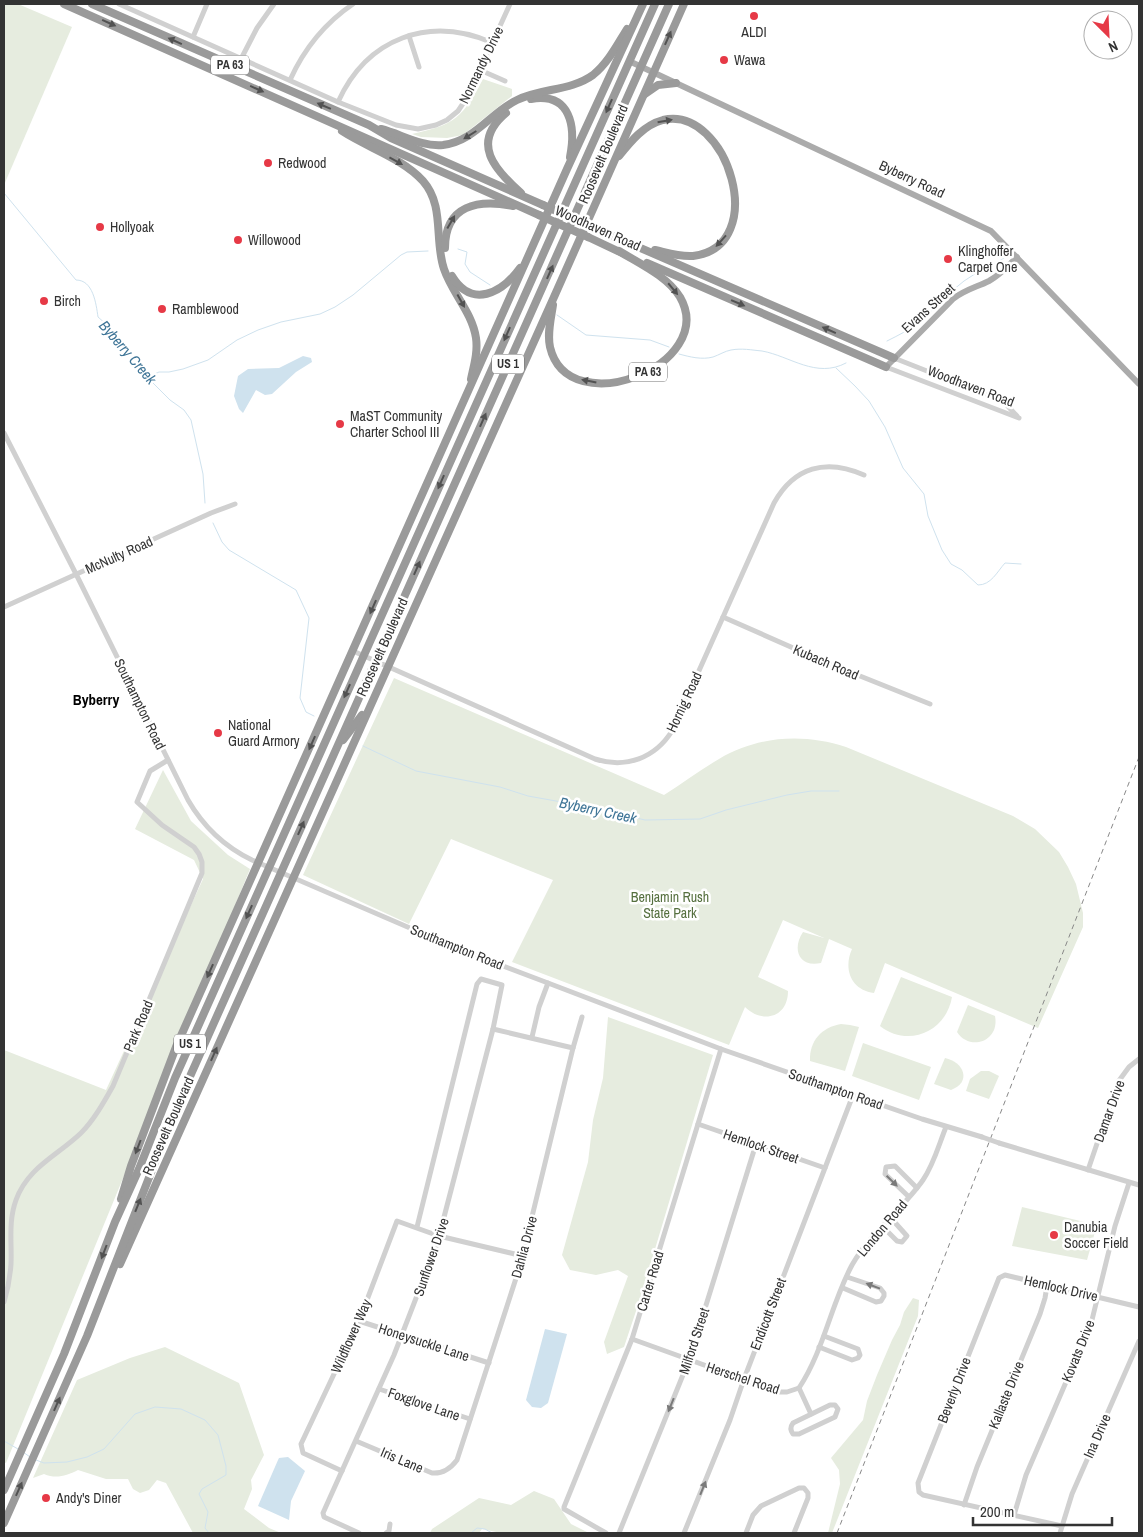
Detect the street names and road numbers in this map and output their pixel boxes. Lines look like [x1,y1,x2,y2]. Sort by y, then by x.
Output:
street label: Normandy Drive [455,23,507,107]
road number: PA 63 [211,56,249,74]
street label: Roosevelt Boulevard [574,102,632,206]
street label: Byberry Road [876,156,948,202]
street label: Woodhaven Road [552,201,644,255]
street label: Evans Street [898,279,958,337]
road number: US 1 [492,354,524,374]
street label: Woodhaven Road [925,361,1017,411]
road number: PA 63 [629,362,667,382]
street label: McNulty Road [82,532,156,578]
street label: Roosevelt Boulevard [352,595,412,699]
street label: Kubach Road [790,640,862,684]
street label: Southampton Road [110,656,170,752]
street label: Hornig Road [662,669,706,735]
street label: Southampton Road [408,920,506,974]
street label: Park Road [119,998,157,1054]
road number: US 1 [174,1034,206,1054]
street label: Southampton Road [786,1064,886,1114]
street label: Roosevelt Boulevard [138,1074,198,1178]
street label: Damar Drive [1089,1077,1129,1145]
street label: Hemlock Street [721,1125,801,1167]
street label: London Road [853,1196,911,1260]
street label: Dahlia Drive [507,1214,541,1280]
street label: Sunflower Drive [409,1215,453,1299]
street label: Carter Road [632,1248,668,1314]
street label: Hemlock Drive [1022,1271,1100,1305]
street label: Endicott Street [746,1275,790,1353]
street label: Wildflower Way [327,1296,375,1376]
street label: Milford Street [675,1305,713,1377]
street label: Kovats Drive [1057,1317,1099,1385]
street label: Honeysuckle Lane [376,1319,472,1365]
street label: Beverly Drive [933,1355,975,1425]
street label: Herschel Road [704,1358,782,1398]
street label: Kallaste Drive [984,1358,1028,1432]
street label: Foxglove Lane [386,1383,462,1425]
street label: Ina Drive [1079,1411,1115,1461]
street label: Iris Lane [378,1443,426,1477]

